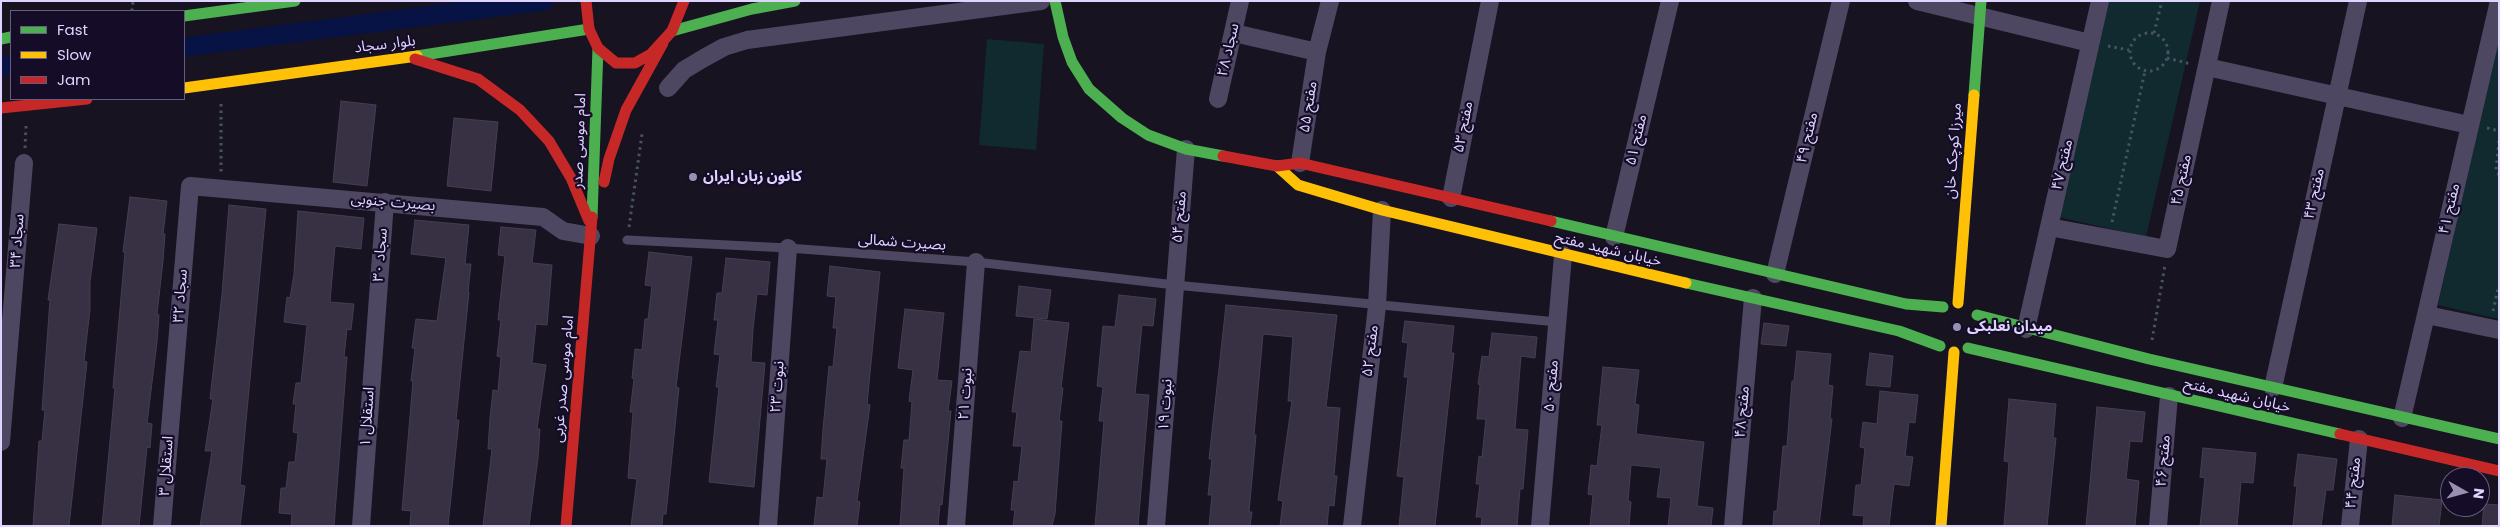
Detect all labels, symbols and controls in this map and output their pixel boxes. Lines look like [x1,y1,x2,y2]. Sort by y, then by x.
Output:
legend [10,10,185,100]
text: Fast [57,19,88,40]
street label: سجاد ۲۸ [1214,22,1244,78]
street label: بلوار سجاد [353,32,417,58]
text: Slow [57,44,91,65]
text: Jam [57,69,91,90]
street label: مفتح ۵۵ [1296,80,1322,134]
street label: امام موسی صدر [569,93,591,189]
street label: مفتح ۵۳ [1450,100,1478,154]
street label: میرزا کوچک خان [1942,102,1966,200]
street label: مفتح ۴۹ [1793,111,1823,165]
street label: مفتح ۵۱ [1622,113,1652,167]
street label: مفتح ۴۷ [2048,138,2078,192]
street label: مفتح ۴۵ [2168,153,2196,207]
street label: مفتح ۴۳ [2301,167,2329,221]
place label: کانون زبان ایران [703,168,802,186]
marker: کانون زبان ایران [687,171,699,183]
street label: مفتح ۴۱ [2435,182,2465,236]
street label: بصیرت جنوبی [350,190,436,216]
street label: مفتح ۵۴ [1169,190,1191,244]
street label: سجاد ۳۴ [7,213,29,269]
street label: سجاد ۳۰ [370,227,392,283]
street label: خیابان شهید مفتح [1553,229,1663,271]
street label: بصیرت شمالی [857,231,947,255]
street label: سجاد ۳۲ [170,268,192,324]
street label: امام موسی صدر غربی [549,314,579,444]
place label: میدان نعلبکی [1967,318,2052,336]
marker: میدان نعلبکی [1951,321,1963,333]
street label: مفتح ۵۲ [1359,324,1383,378]
street label: مفتح ۵۰ [1541,359,1563,413]
street label: نبوت ۲۳ [767,360,789,414]
street label: نبوت ۲۱ [955,367,977,421]
street label: خیابان شهید مفتح [2182,375,2292,417]
street label: نبوت ۱۹ [1155,378,1177,432]
street label: مفتح ۴۸ [1732,385,1754,439]
street label: استقلال ۱ [357,386,379,448]
street label: مفتح ۴۶ [2153,434,2175,488]
street label: استقلال ۳ [156,435,178,497]
street label: مفتح ۴۴ [2342,456,2366,510]
north arrow [2440,467,2490,517]
text: N [2468,487,2489,500]

